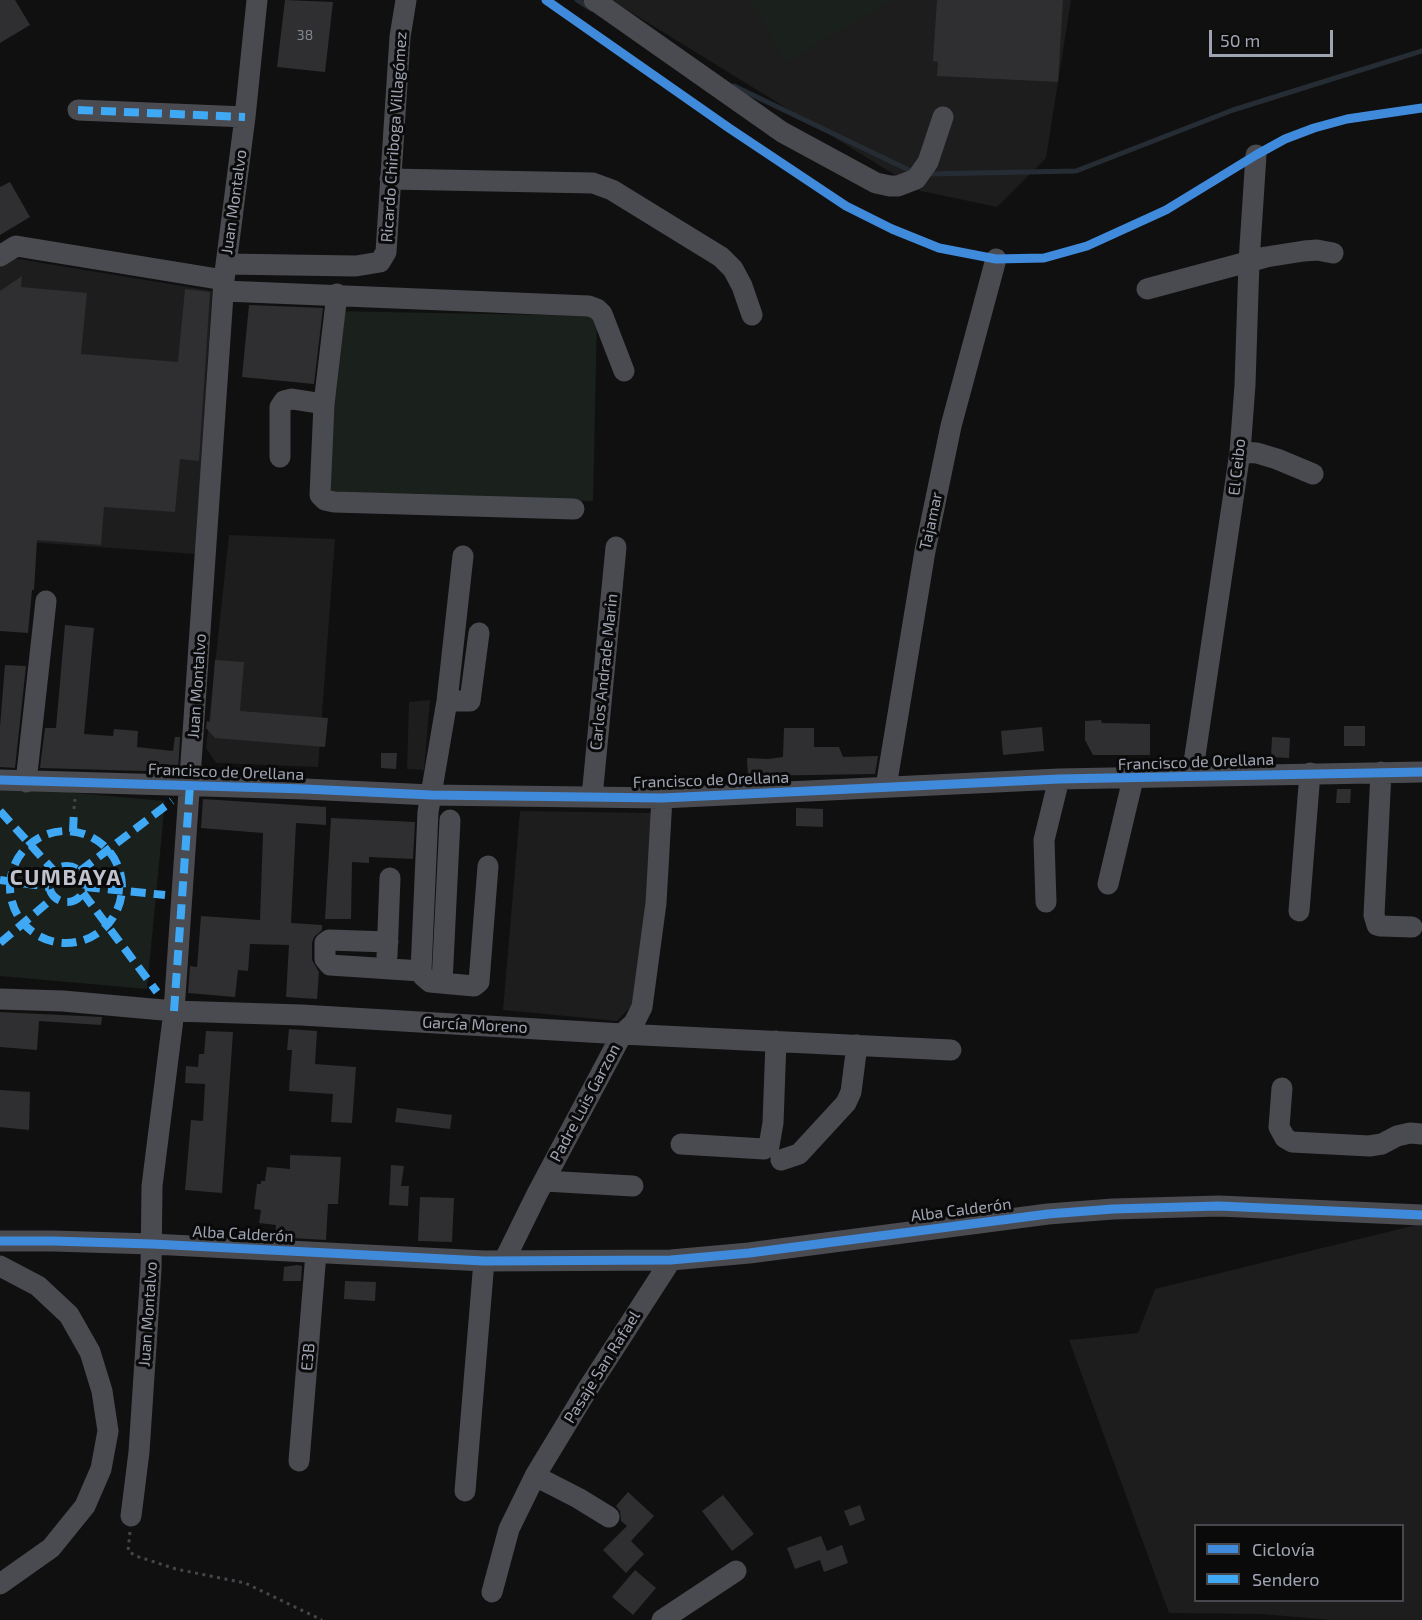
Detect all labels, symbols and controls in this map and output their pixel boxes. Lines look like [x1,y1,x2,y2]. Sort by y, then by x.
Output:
scale bar [1212,18,1336,56]
house number: 38 [297,27,313,43]
text: 50 m [1220,29,1260,51]
street label: Ricardo Chiriboga Villagómez [377,31,411,243]
street label: Juan Montalvo [217,148,251,256]
street label: El Ceibo [1224,438,1250,496]
street label: Tajamar [916,490,946,552]
street label: Carlos Andrade Marin [586,593,622,751]
street label: Juan Montalvo [184,633,210,739]
street label: Francisco de Orellana [1118,750,1274,774]
street label: Francisco de Orellana [148,760,304,784]
street label: Francisco de Orellana [633,768,789,792]
district label: CUMBAYA [10,865,122,891]
street label: García Moreno [422,1013,528,1037]
street label: Padre Luis Garzon [546,1041,624,1165]
street label: Alba Calderón [910,1194,1012,1226]
street label: Alba Calderón [192,1222,294,1246]
street label: Juan Montalvo [135,1261,161,1367]
street label: Pasaje San Rafael [560,1307,644,1427]
street label: E3B [297,1342,319,1372]
legend [1194,1524,1404,1602]
text: Ciclovía [1252,1538,1315,1560]
text: Sendero [1252,1568,1319,1590]

